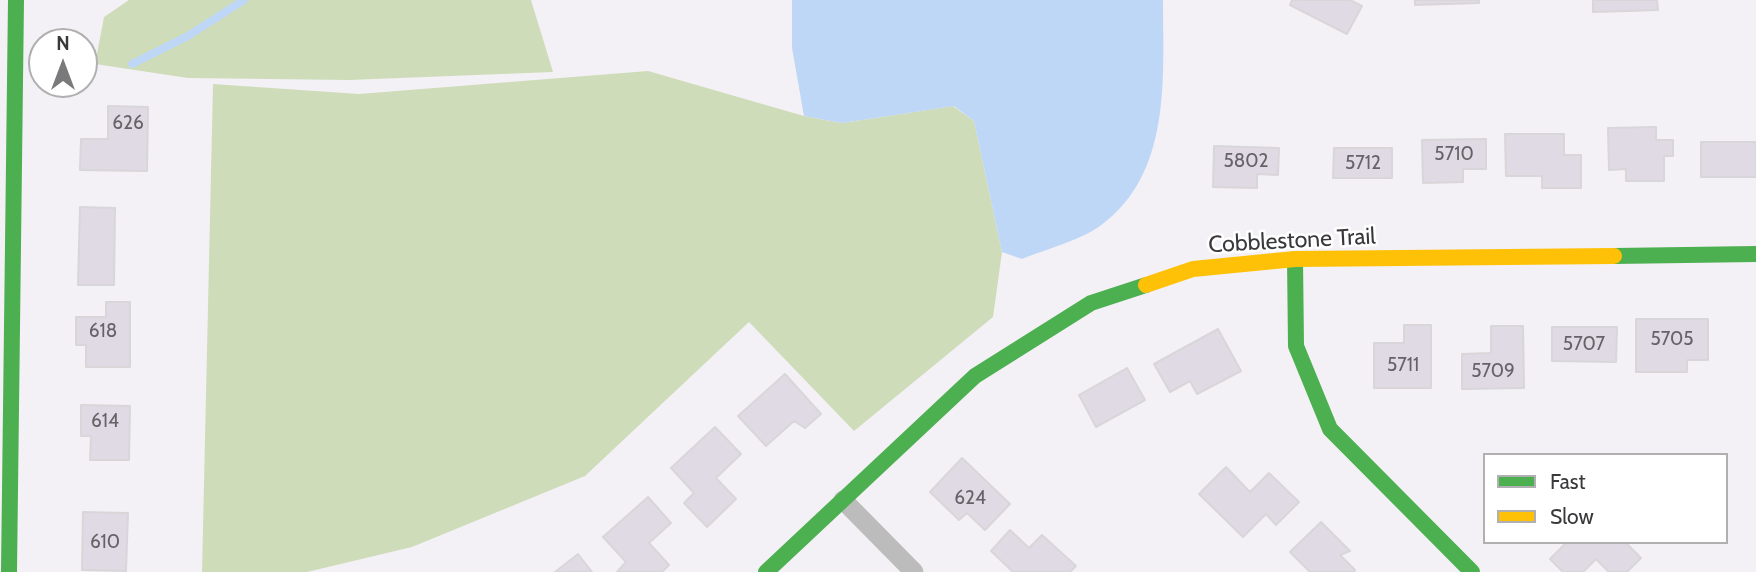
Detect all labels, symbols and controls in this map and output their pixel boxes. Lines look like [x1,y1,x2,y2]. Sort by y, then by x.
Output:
north arrow [28,28,98,98]
text: N [56,32,70,55]
house number: 626 [112,112,144,134]
house number: 5710 [1434,143,1474,165]
house number: 5802 [1223,150,1269,172]
house number: 5712 [1345,152,1381,174]
street label: Cobblestone Trail [1208,223,1376,259]
house number: 618 [89,320,117,342]
house number: 5705 [1650,328,1694,350]
house number: 5707 [1563,333,1605,355]
house number: 5711 [1387,354,1419,376]
house number: 5709 [1471,360,1515,382]
house number: 614 [91,410,119,432]
legend [1483,453,1728,544]
text: Fast [1550,469,1586,494]
house number: 624 [954,487,986,509]
text: Slow [1550,504,1594,529]
house number: 610 [90,531,120,553]

